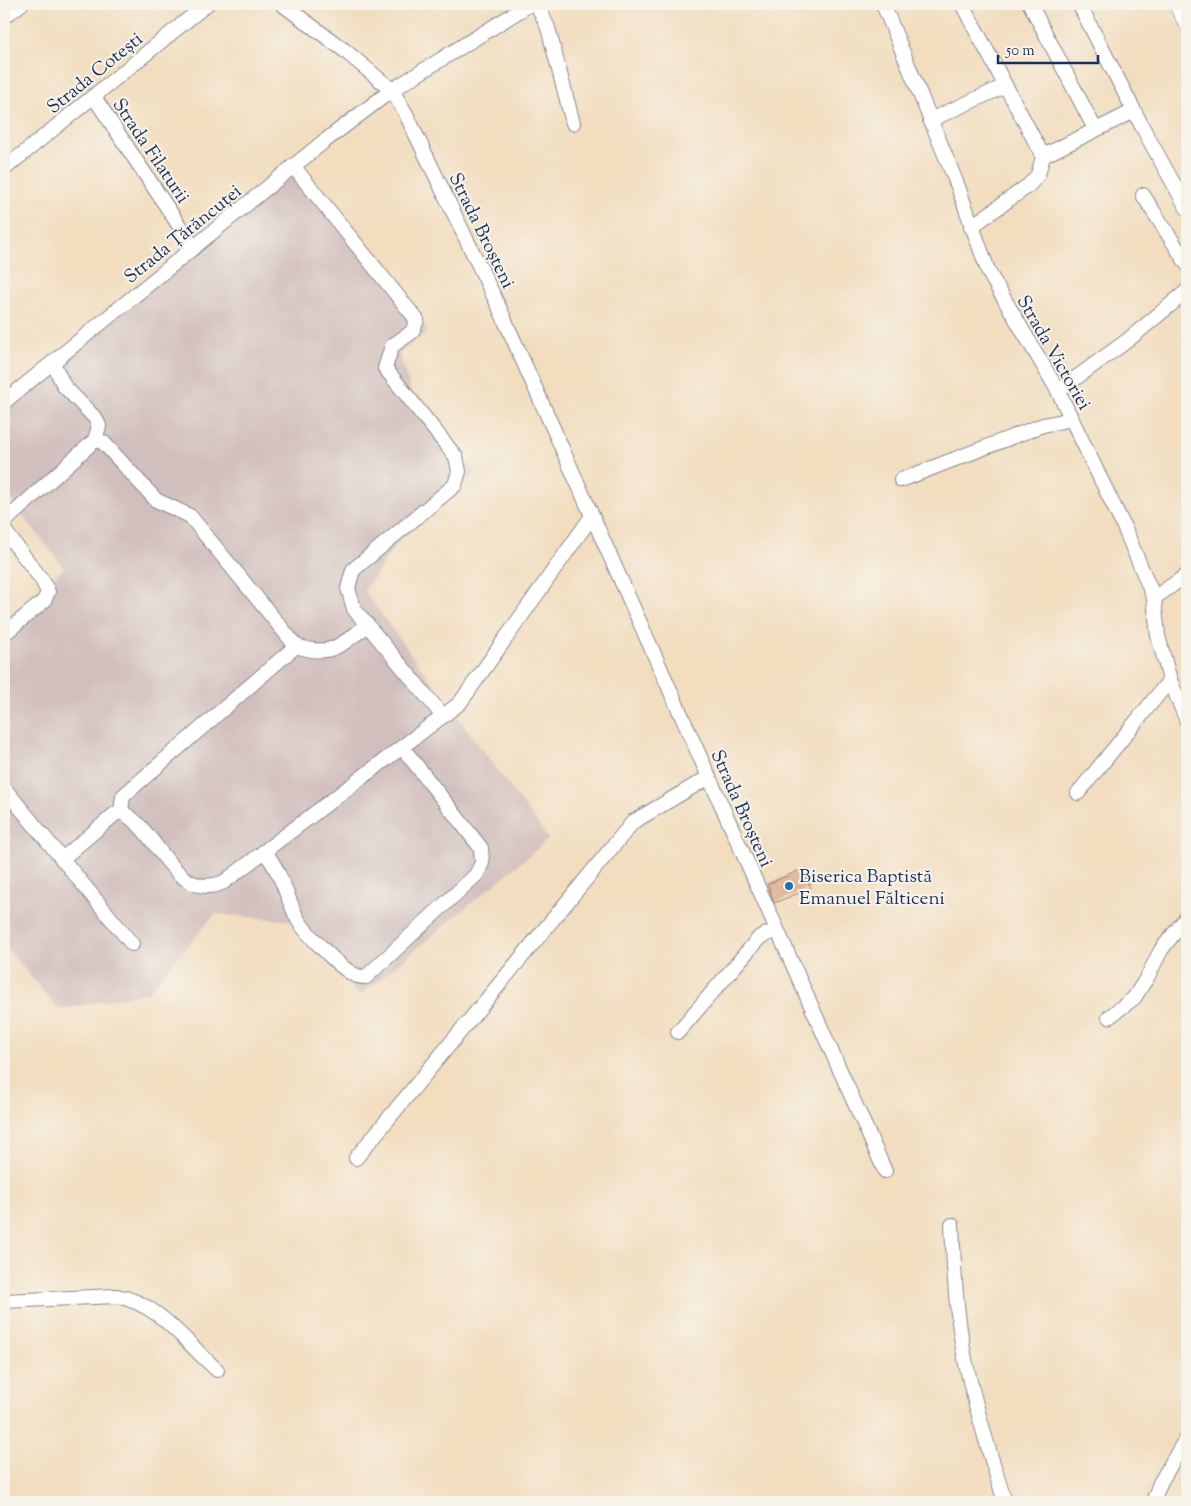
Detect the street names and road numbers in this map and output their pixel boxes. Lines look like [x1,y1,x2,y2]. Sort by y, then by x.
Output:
street label: Strada Cotești [42,27,149,121]
street label: Strada Filaturii [105,93,195,209]
street label: Strada Broșteni [441,169,520,294]
street label: Strada Țărăncuței [119,179,248,291]
street label: Strada Victoriei [1009,291,1097,416]
street label: Strada Broșteni [703,746,779,872]

